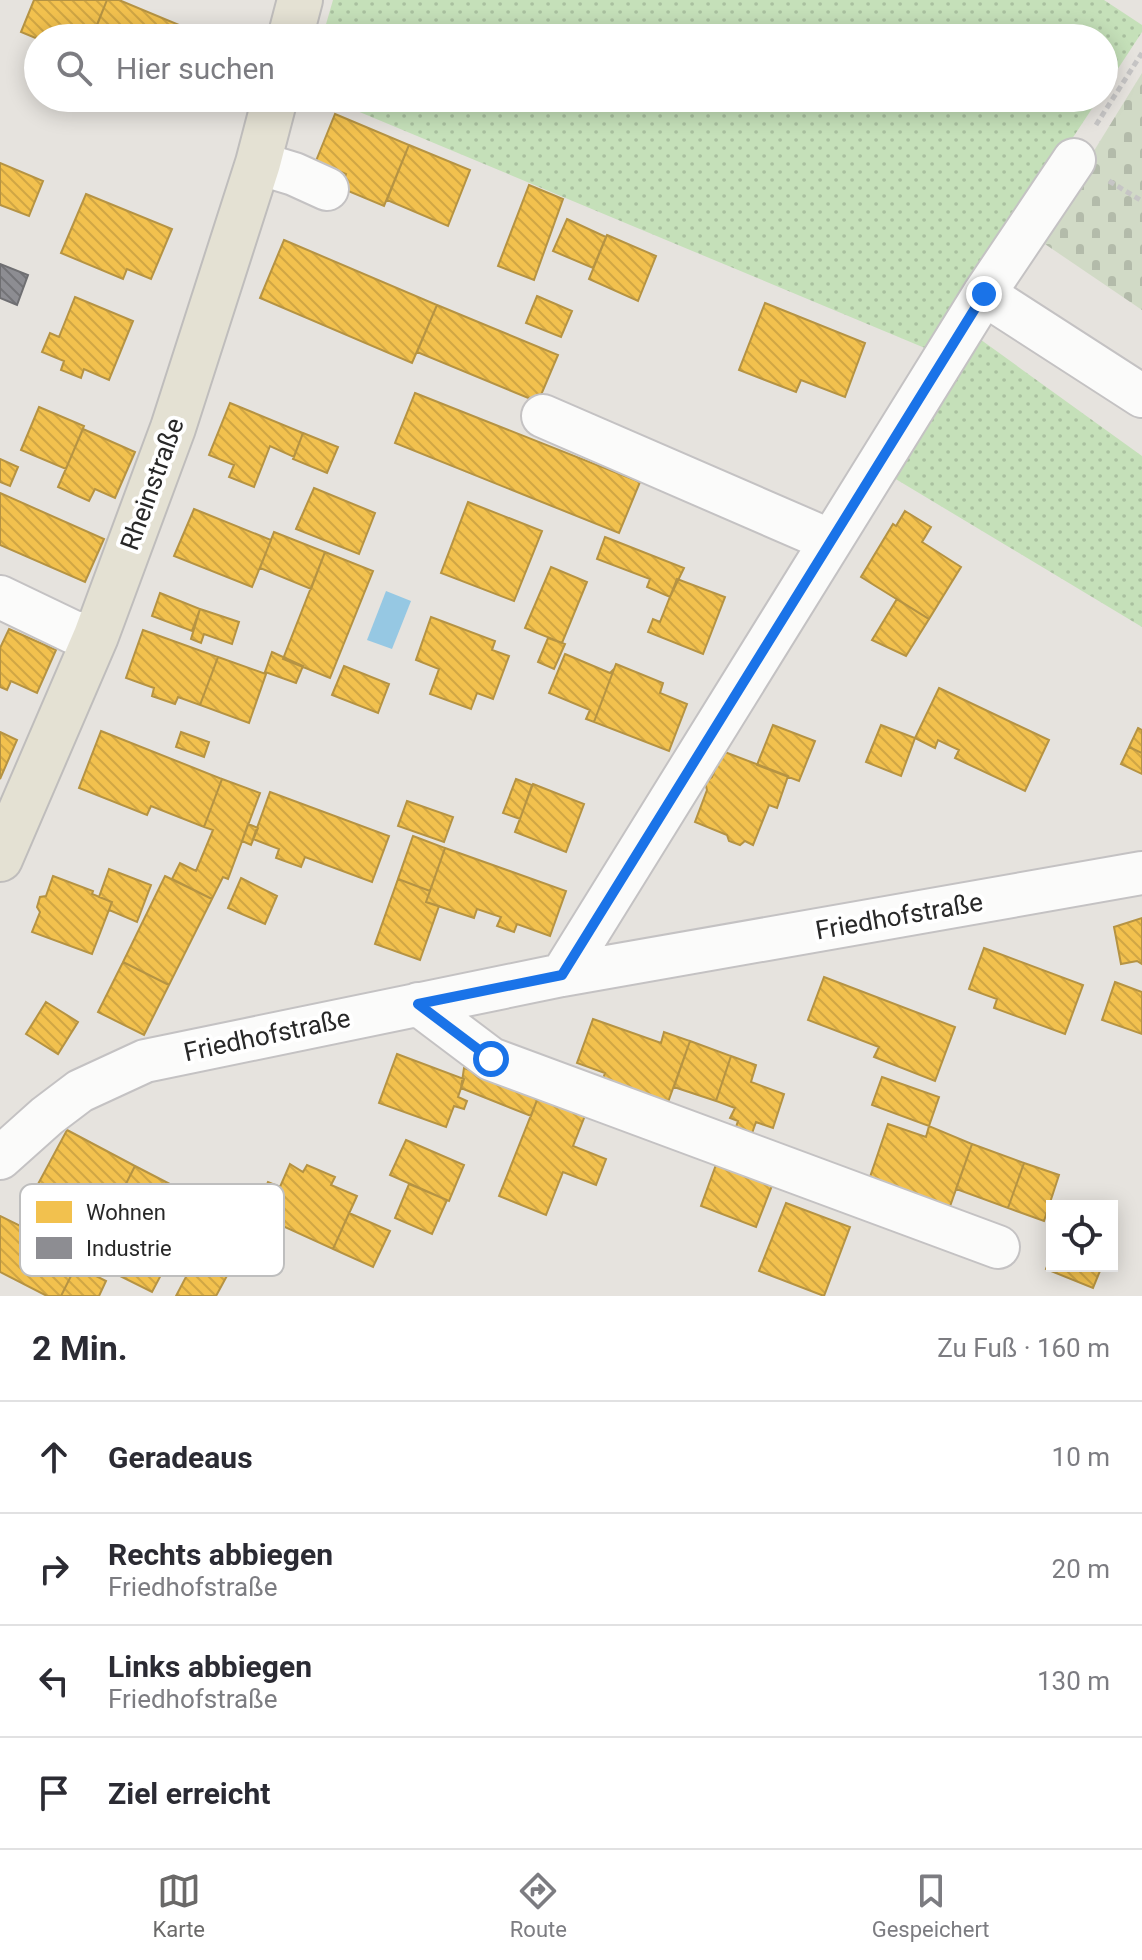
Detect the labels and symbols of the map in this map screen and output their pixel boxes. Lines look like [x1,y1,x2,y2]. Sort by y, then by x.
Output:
route end [966,276,1002,312]
street label: Rheinstraße [114,414,190,554]
street label: Friedhofstraße [813,887,985,945]
street label: Friedhofstraße [181,1003,353,1067]
route start [473,1041,509,1077]
legend [20,1184,284,1276]
text: Wohnen [86,1200,166,1225]
text: Industrie [86,1236,172,1261]

